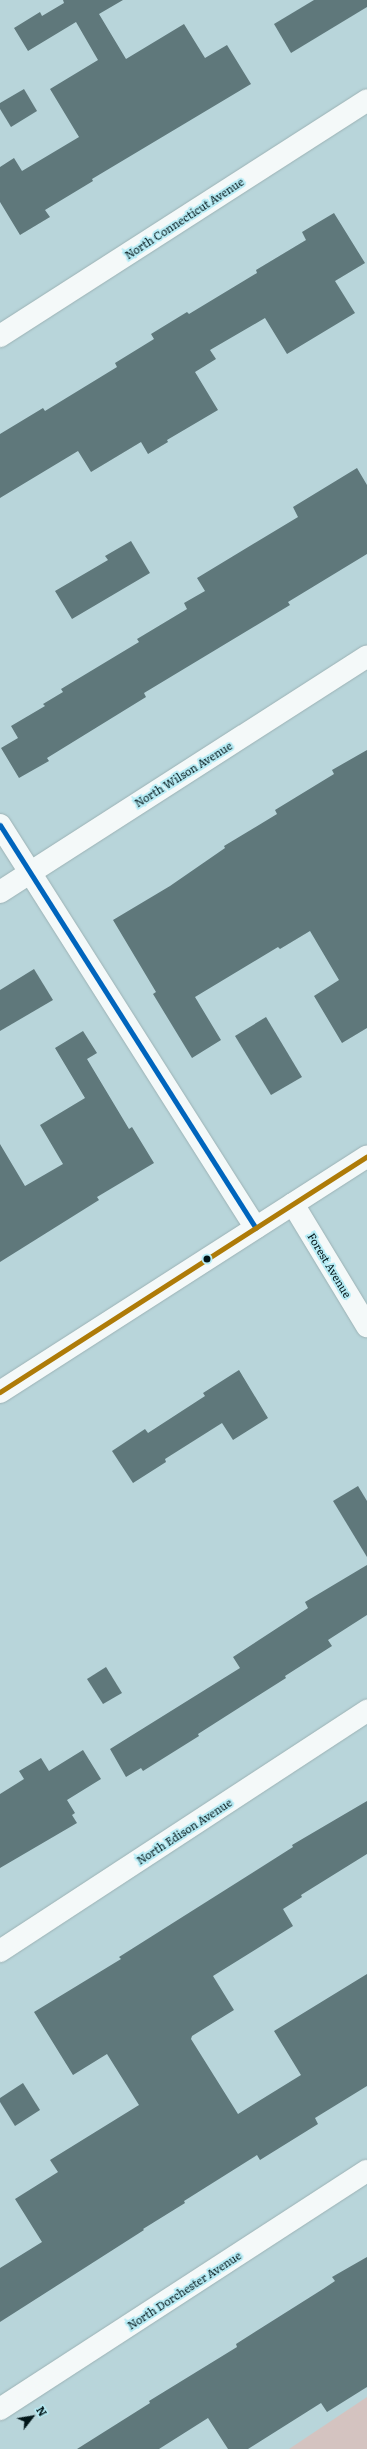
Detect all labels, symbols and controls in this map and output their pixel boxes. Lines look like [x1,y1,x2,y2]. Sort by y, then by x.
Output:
street label: North Connecticut Avenue [122,175,246,261]
street label: North Wilson Avenue [132,739,234,809]
street label: Forest Avenue [305,1230,355,1300]
unlabelled marker [202,1254,212,1264]
street label: North Edison Avenue [134,1795,234,1867]
street label: North Dorchester Avenue [125,2248,243,2332]
north arrow [12,2397,52,2437]
text: N [33,2403,52,2419]

